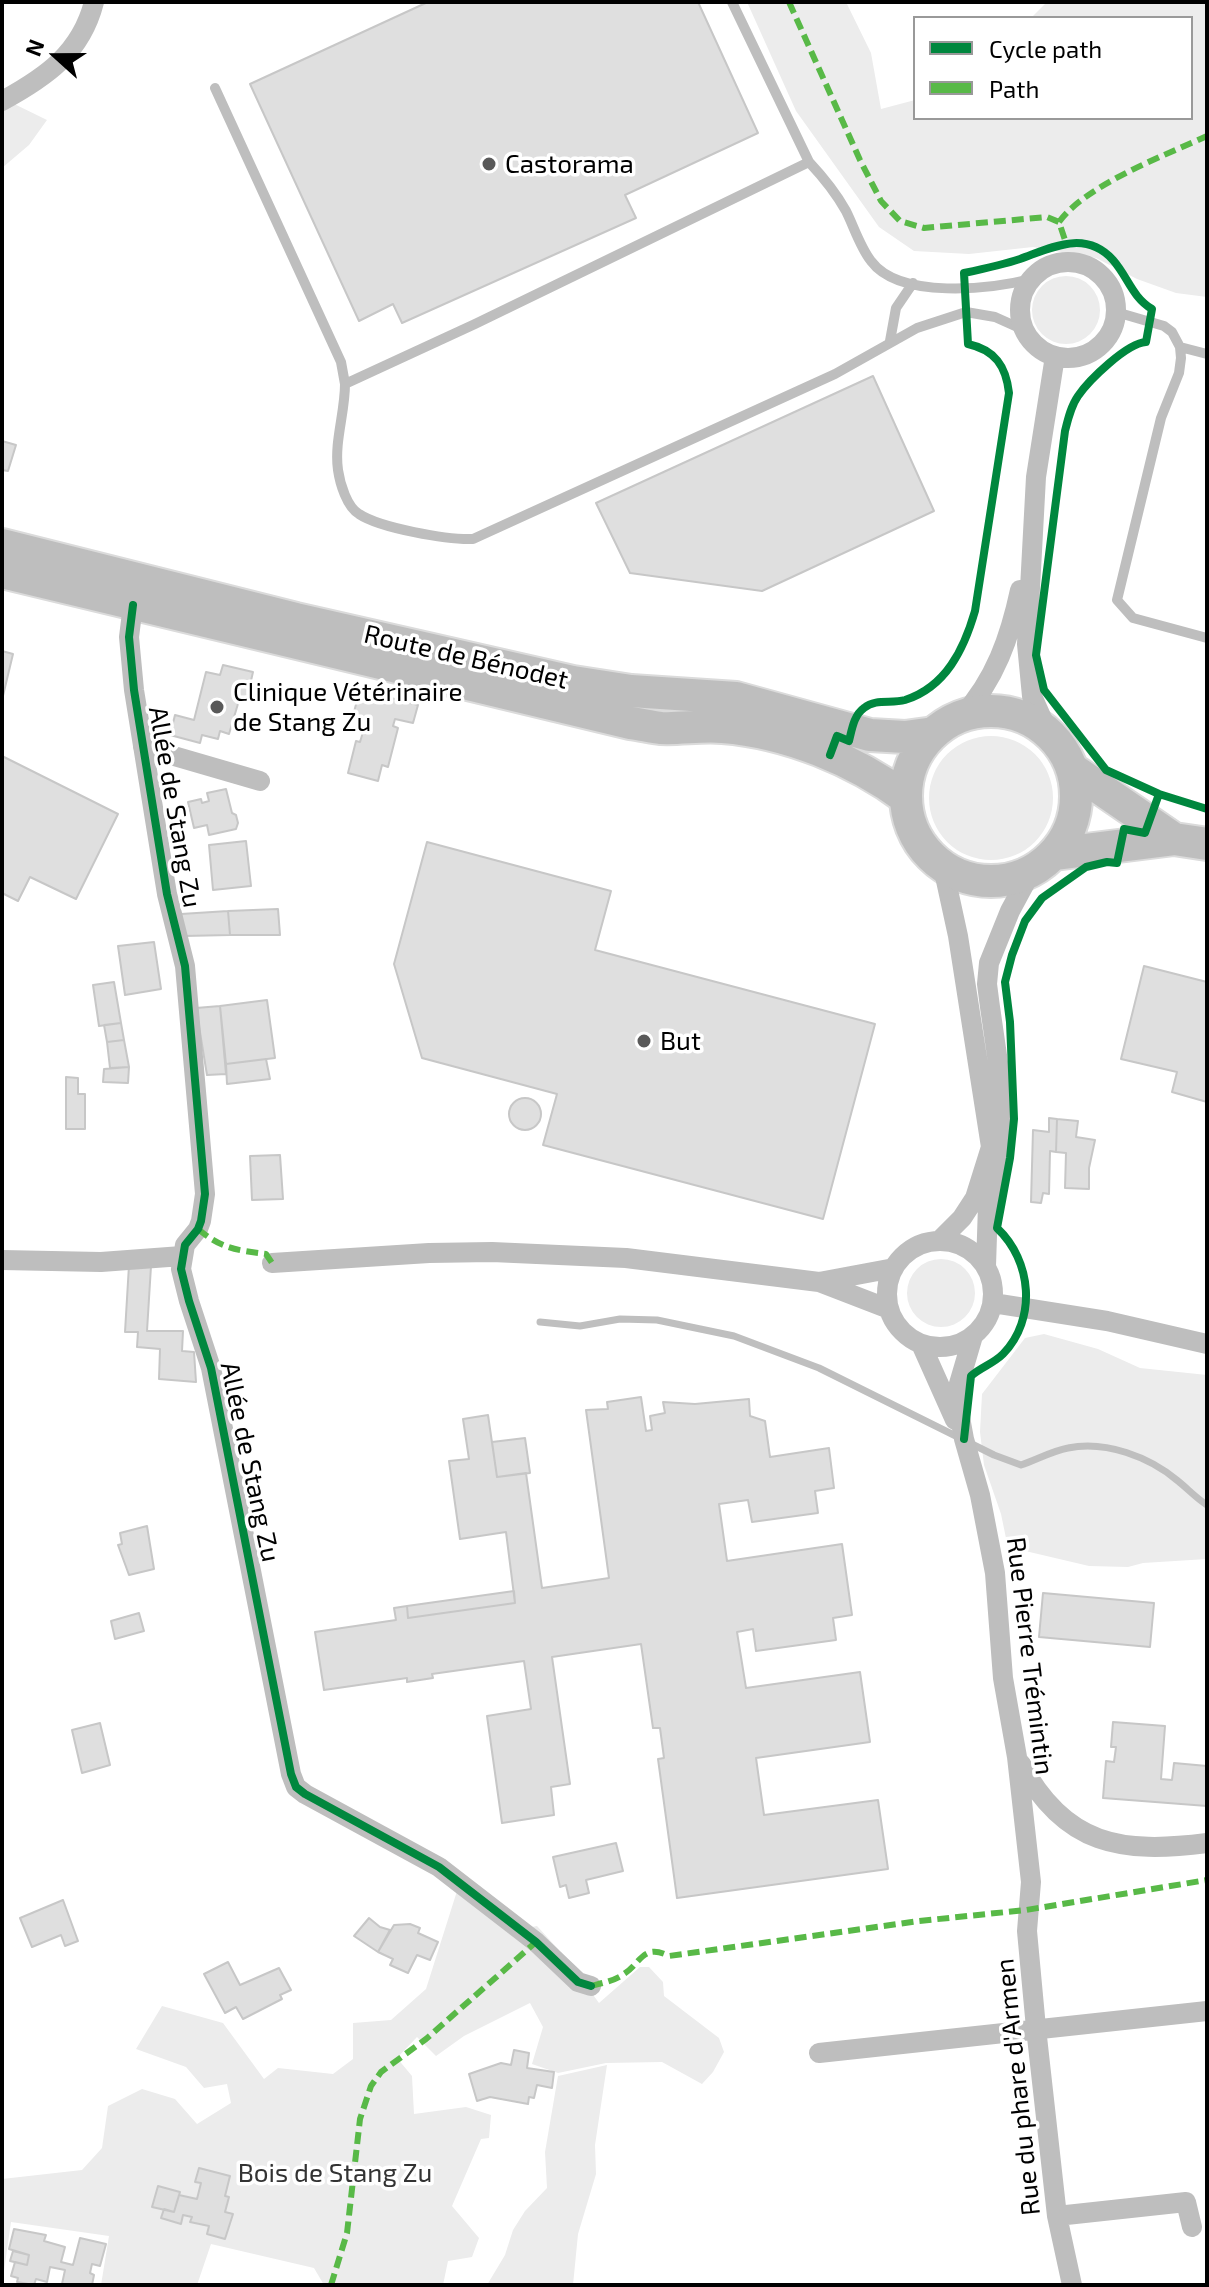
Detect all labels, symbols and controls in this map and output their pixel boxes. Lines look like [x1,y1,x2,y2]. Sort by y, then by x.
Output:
north arrow [16,16,96,96]
legend [913,16,1193,120]
text: Cycle path [989,34,1102,63]
text: N [19,35,49,59]
text: Path [989,74,1039,103]
place label: Castorama [505,148,634,180]
marker: Castorama [480,155,498,173]
street label: Route de Bénodet [361,618,571,696]
place label: Clinique Vétérinaire de Stang Zu [233,676,462,738]
marker: Clinique Vétérinaire de Stang Zu [208,698,226,716]
street label: Allée de Stang Zu [142,704,208,910]
place label: But [660,1025,701,1057]
marker: But [635,1032,653,1050]
street label: Allée de Stang Zu [214,1359,286,1565]
street label: Rue Pierre Trémintin [1000,1535,1060,1777]
street label: Rue du phare d'Armen [989,1957,1047,2217]
park label: Bois de Stang Zu [238,2157,432,2189]

